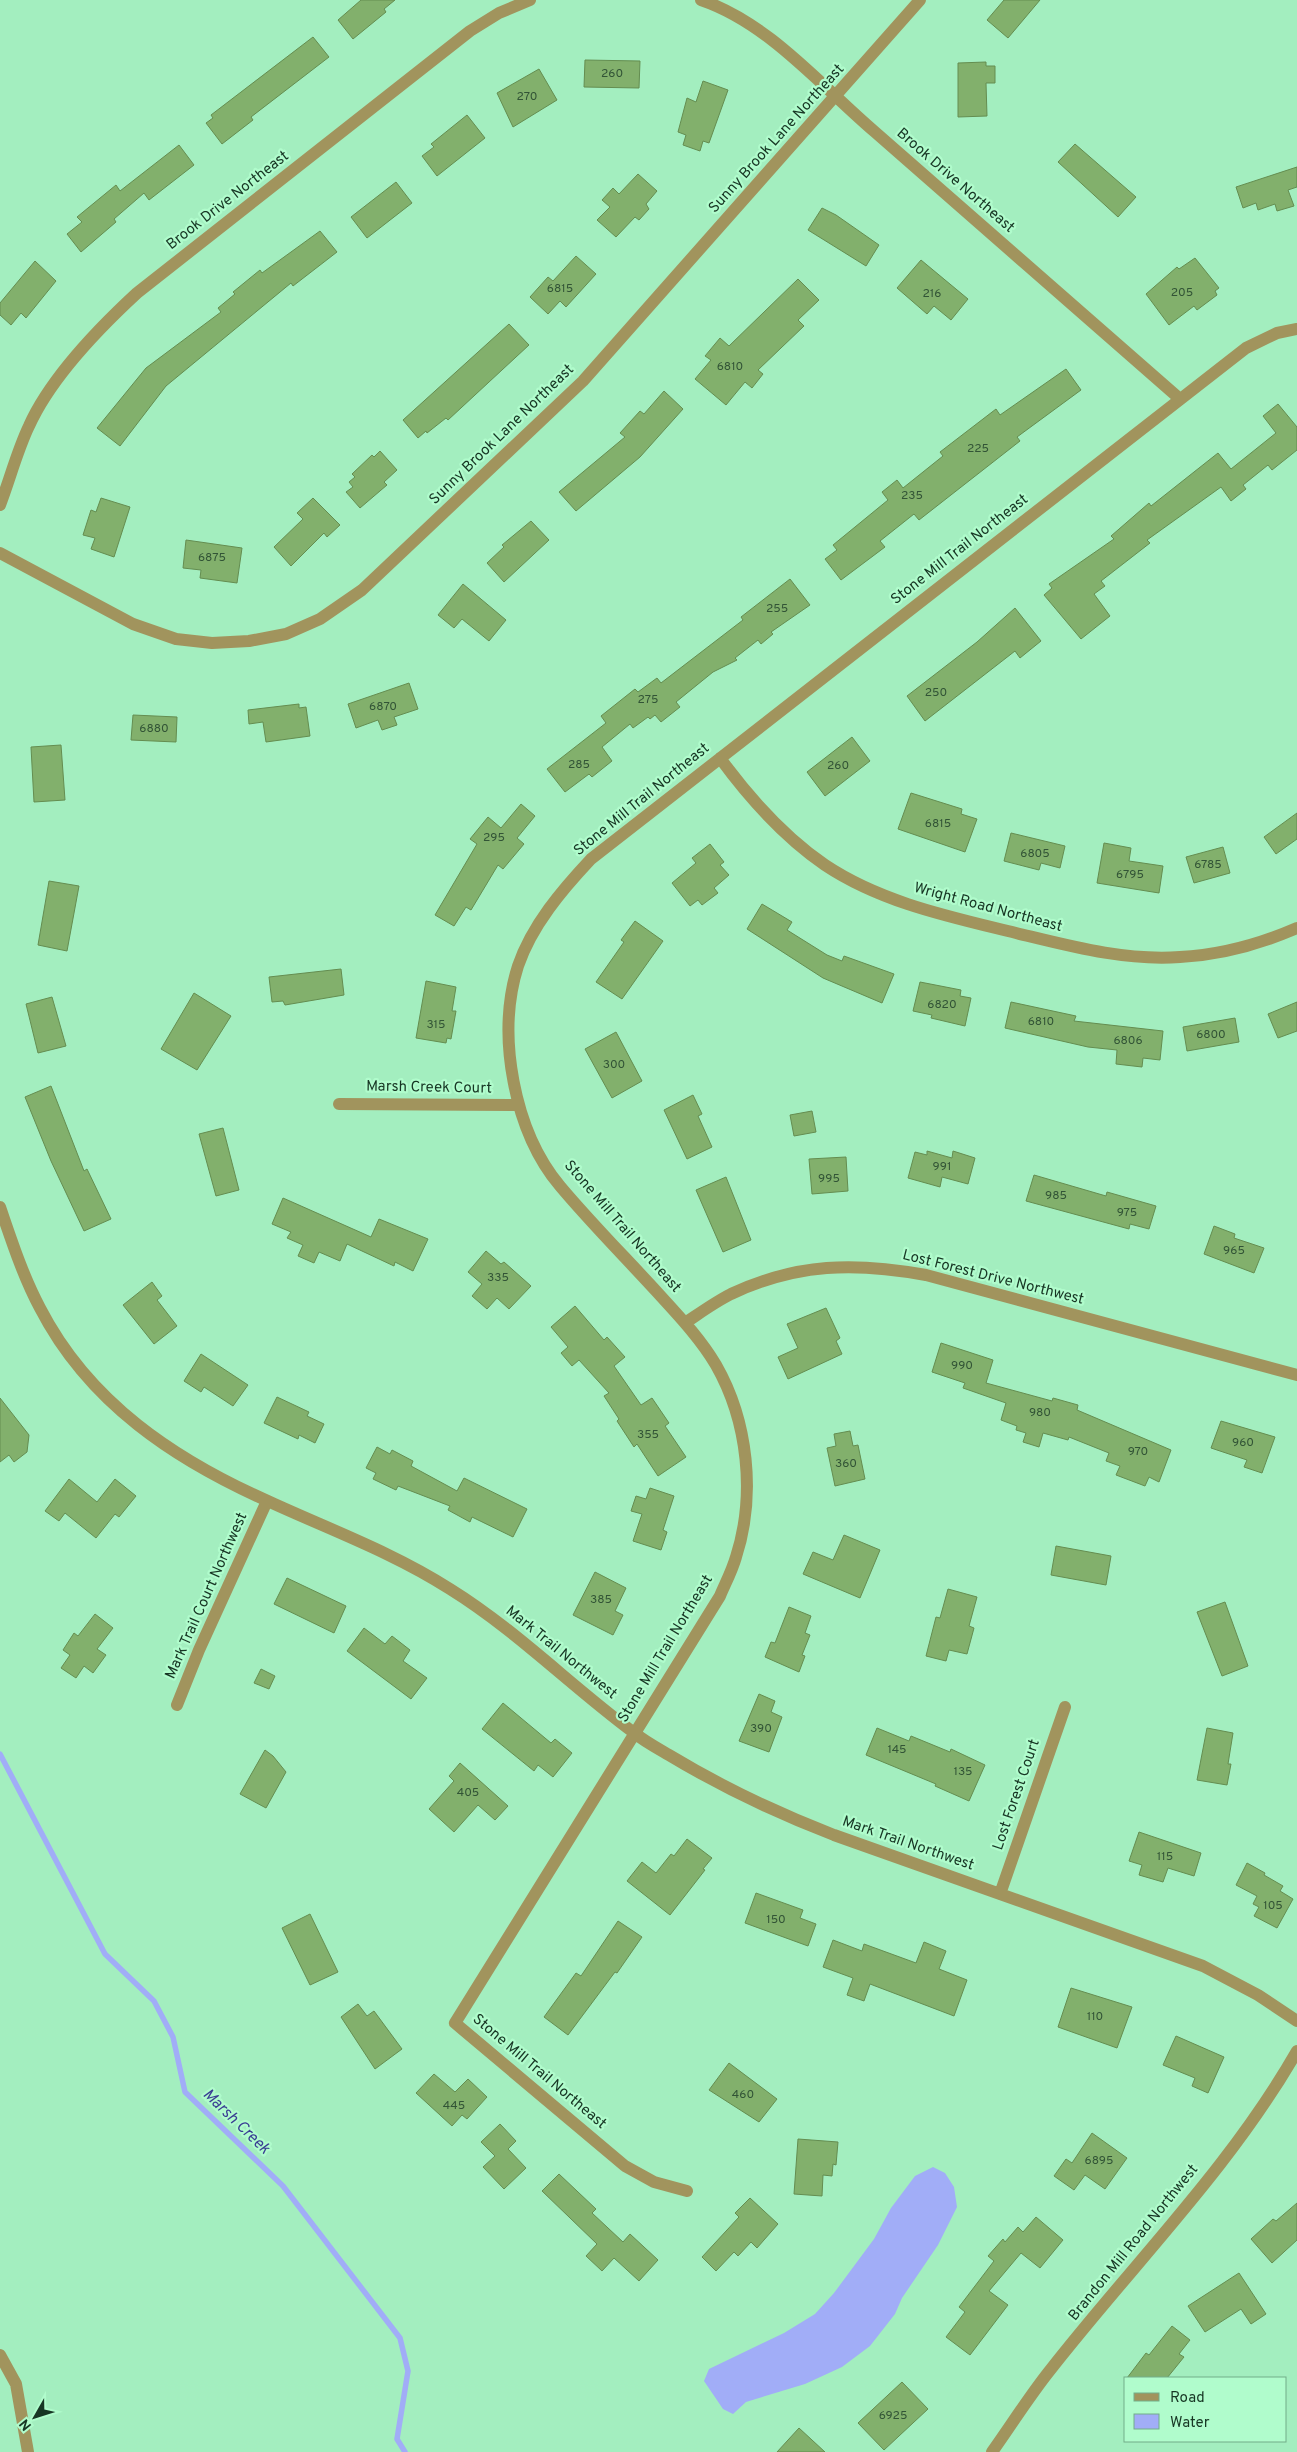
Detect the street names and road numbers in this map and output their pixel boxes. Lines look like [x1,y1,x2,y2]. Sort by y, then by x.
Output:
street label: Sunny Brook Lane Northeast [705,61,849,217]
street label: Brook Drive Northeast [892,125,1018,237]
street label: Brook Drive Northeast [163,147,293,255]
street label: Sunny Brook Lane Northeast [426,361,578,509]
street label: Stone Mill Trail Northeast [887,490,1033,610]
street label: Stone Mill Trail Northeast [570,739,714,861]
street label: Wright Road Northeast [912,879,1064,937]
street label: Marsh Creek Court [366,1077,492,1099]
street label: Stone Mill Trail Northeast [559,1157,685,1297]
street label: Lost Forest Drive Northwest [900,1246,1086,1310]
street label: Mark Trail Court Northwest [162,1510,252,1682]
street label: Stone Mill Trail Northeast [614,1572,718,1726]
street label: Mark Trail Northwest [501,1602,621,1704]
street label: Lost Forest Court [989,1737,1045,1853]
street label: Mark Trail Northwest [840,1813,976,1875]
street label: Stone Mill Trail Northeast [468,2010,610,2134]
street label: Brandon Mill Road Northwest [1065,2161,1203,2325]

